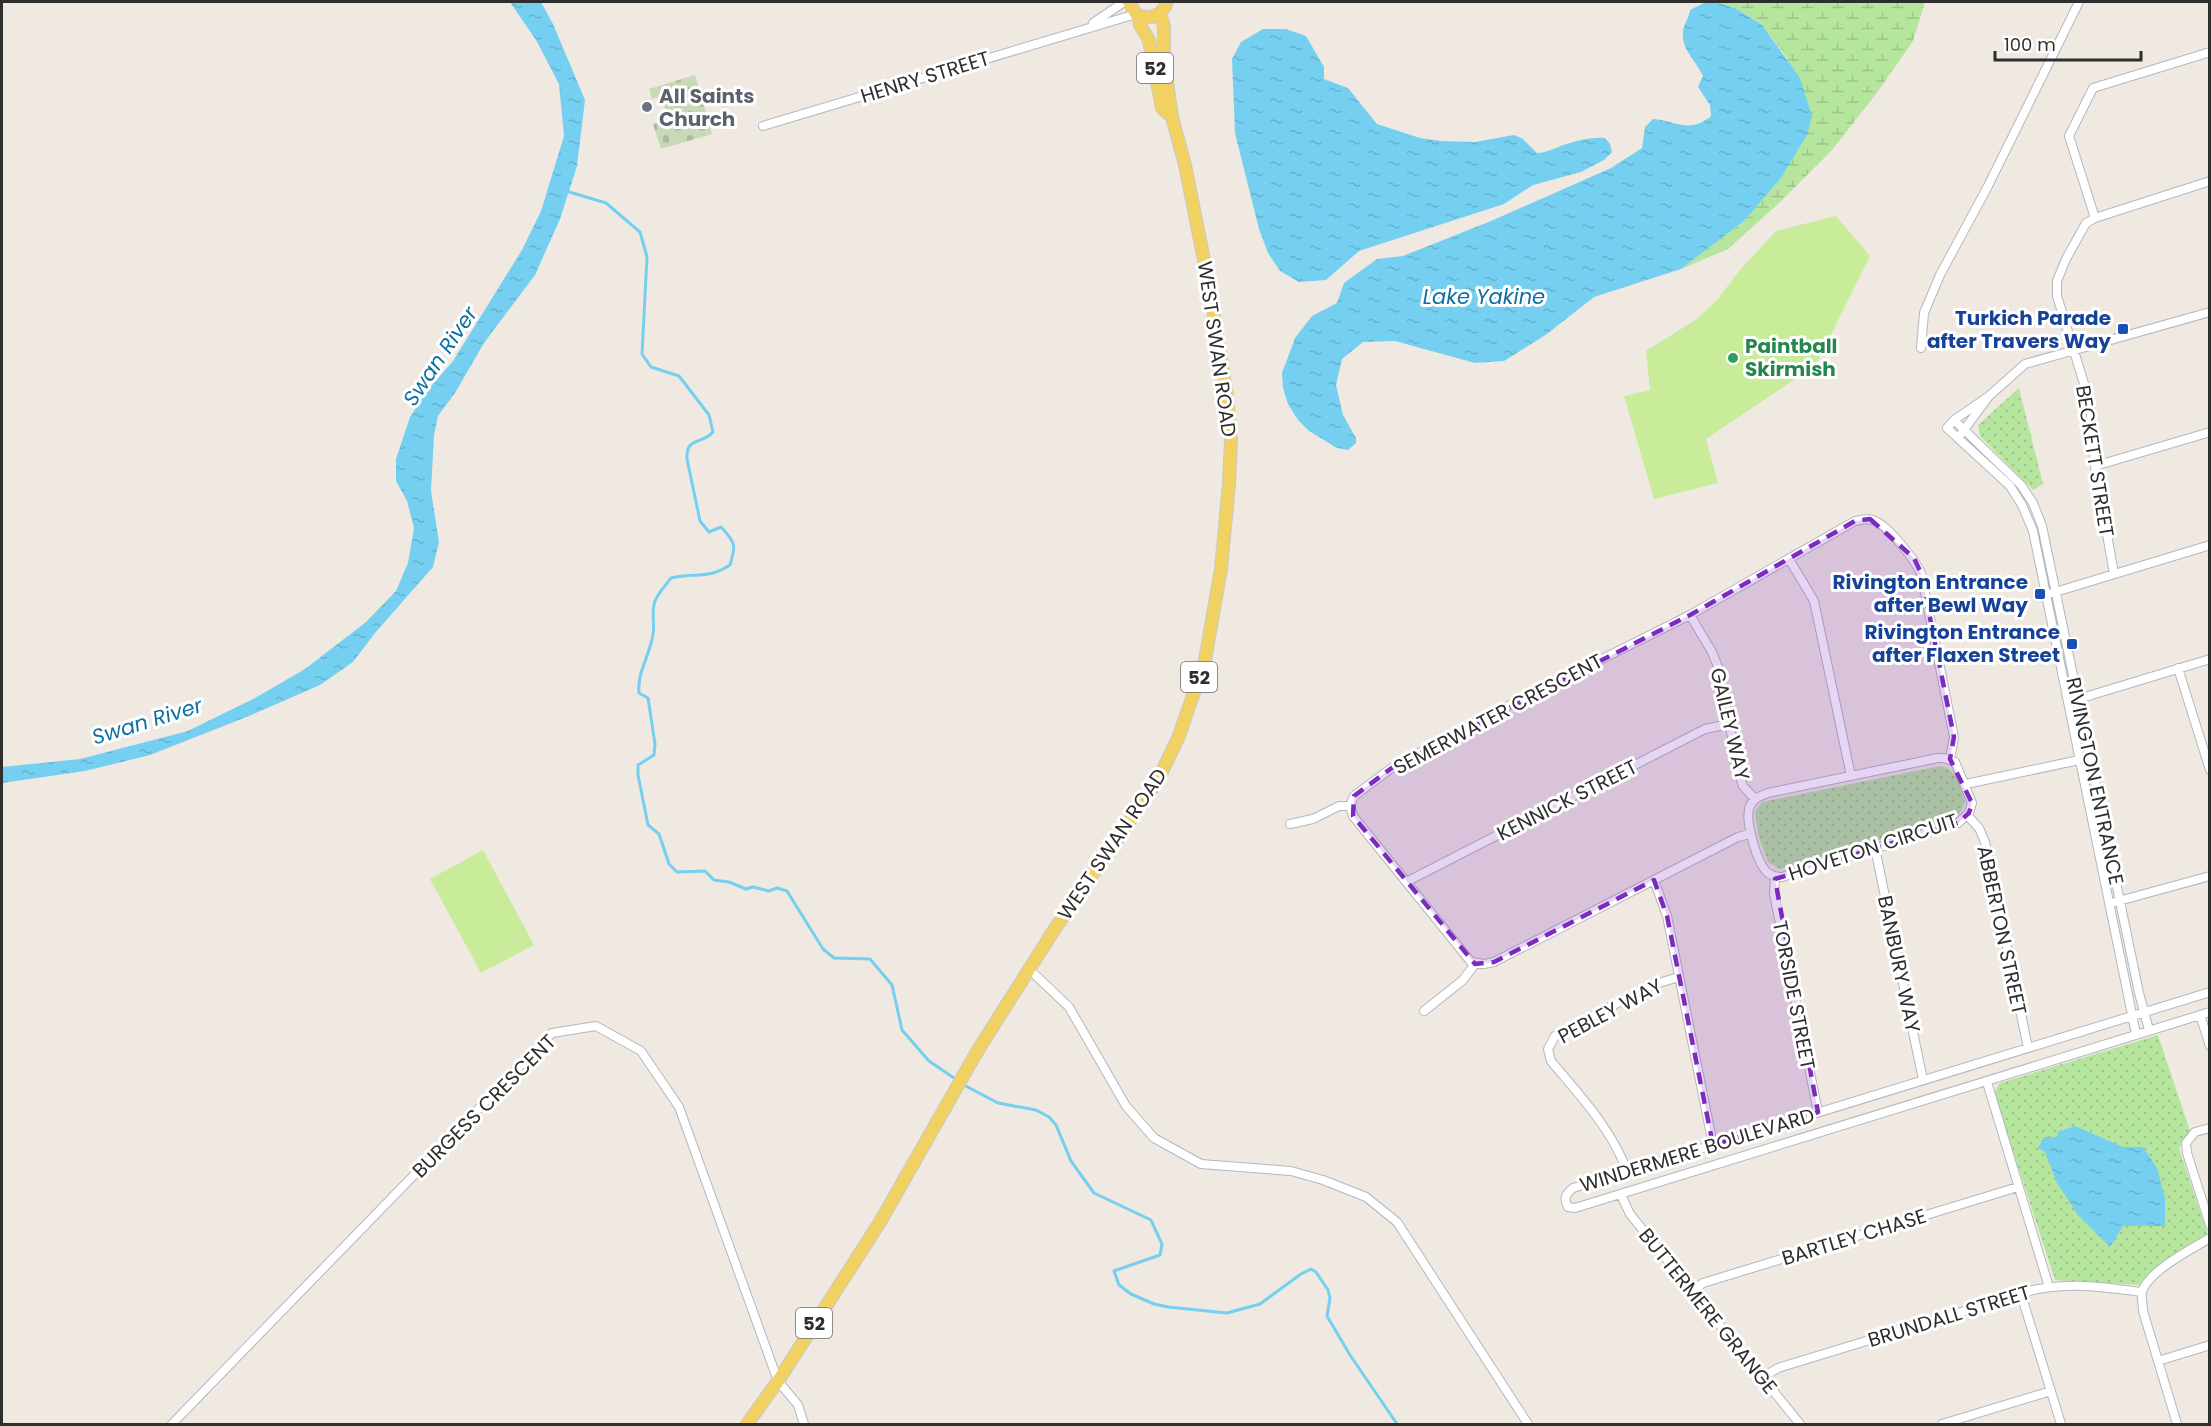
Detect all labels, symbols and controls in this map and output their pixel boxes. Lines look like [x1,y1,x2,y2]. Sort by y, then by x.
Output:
scale bar [1995,24,2140,62]
text: 100 m [2004,32,2056,57]
street label: HENRY STREET [857,44,993,110]
road number: 52 [1137,53,1173,83]
place label: All Saints Church [659,82,754,133]
marker: All Saints Church [640,100,654,114]
street label: WEST SWAN ROAD [1191,259,1243,439]
water label: Lake Yakine [1423,282,1545,311]
water label: Swan River [396,300,485,411]
place label: Turkich Parade after Travers Way [1927,304,2111,355]
marker: Turkich Parade after Travers Way [2116,322,2130,336]
place label: Paintball Skirmish [1745,332,1838,383]
marker: Paintball Skirmish [1726,351,1740,365]
street label: BECKETT STREET [2069,383,2121,539]
place label: Rivington Entrance after Bewl Way [1833,568,2028,619]
marker: Rivington Entrance after Bewl Way [2033,587,2047,601]
place label: Rivington Entrance after Flaxen Street [1865,618,2060,669]
marker: Rivington Entrance after Flaxen Street [2065,637,2079,651]
street label: SEMERWATER CRESCENT [1388,647,1608,781]
road number: 52 [1181,662,1217,692]
street label: GAILEY WAY [1703,665,1757,783]
street label: RIVINGTON ENTRANCE [2059,675,2131,887]
water label: Swan River [88,690,207,752]
street label: KENNICK STREET [1492,752,1642,847]
street label: WEST SWAN ROAD [1051,763,1173,925]
street label: HOVETON CIRCUIT [1785,806,1961,888]
street label: ABBERTON STREET [1970,843,2034,1017]
street label: BANBURY WAY [1871,893,1927,1035]
street label: TORSIDE STREET [1766,918,1822,1072]
street label: PEBLEY WAY [1553,972,1667,1050]
street label: BURGESS CRESCENT [406,1028,562,1184]
street label: WINDERMERE BOULEVARD [1576,1101,1818,1199]
street label: BARTLEY CHASE [1778,1202,1930,1272]
street label: BUTTERMERE GRANGE [1632,1222,1784,1400]
street label: BRUNDALL STREET [1864,1278,2034,1354]
road number: 52 [796,1308,832,1338]

